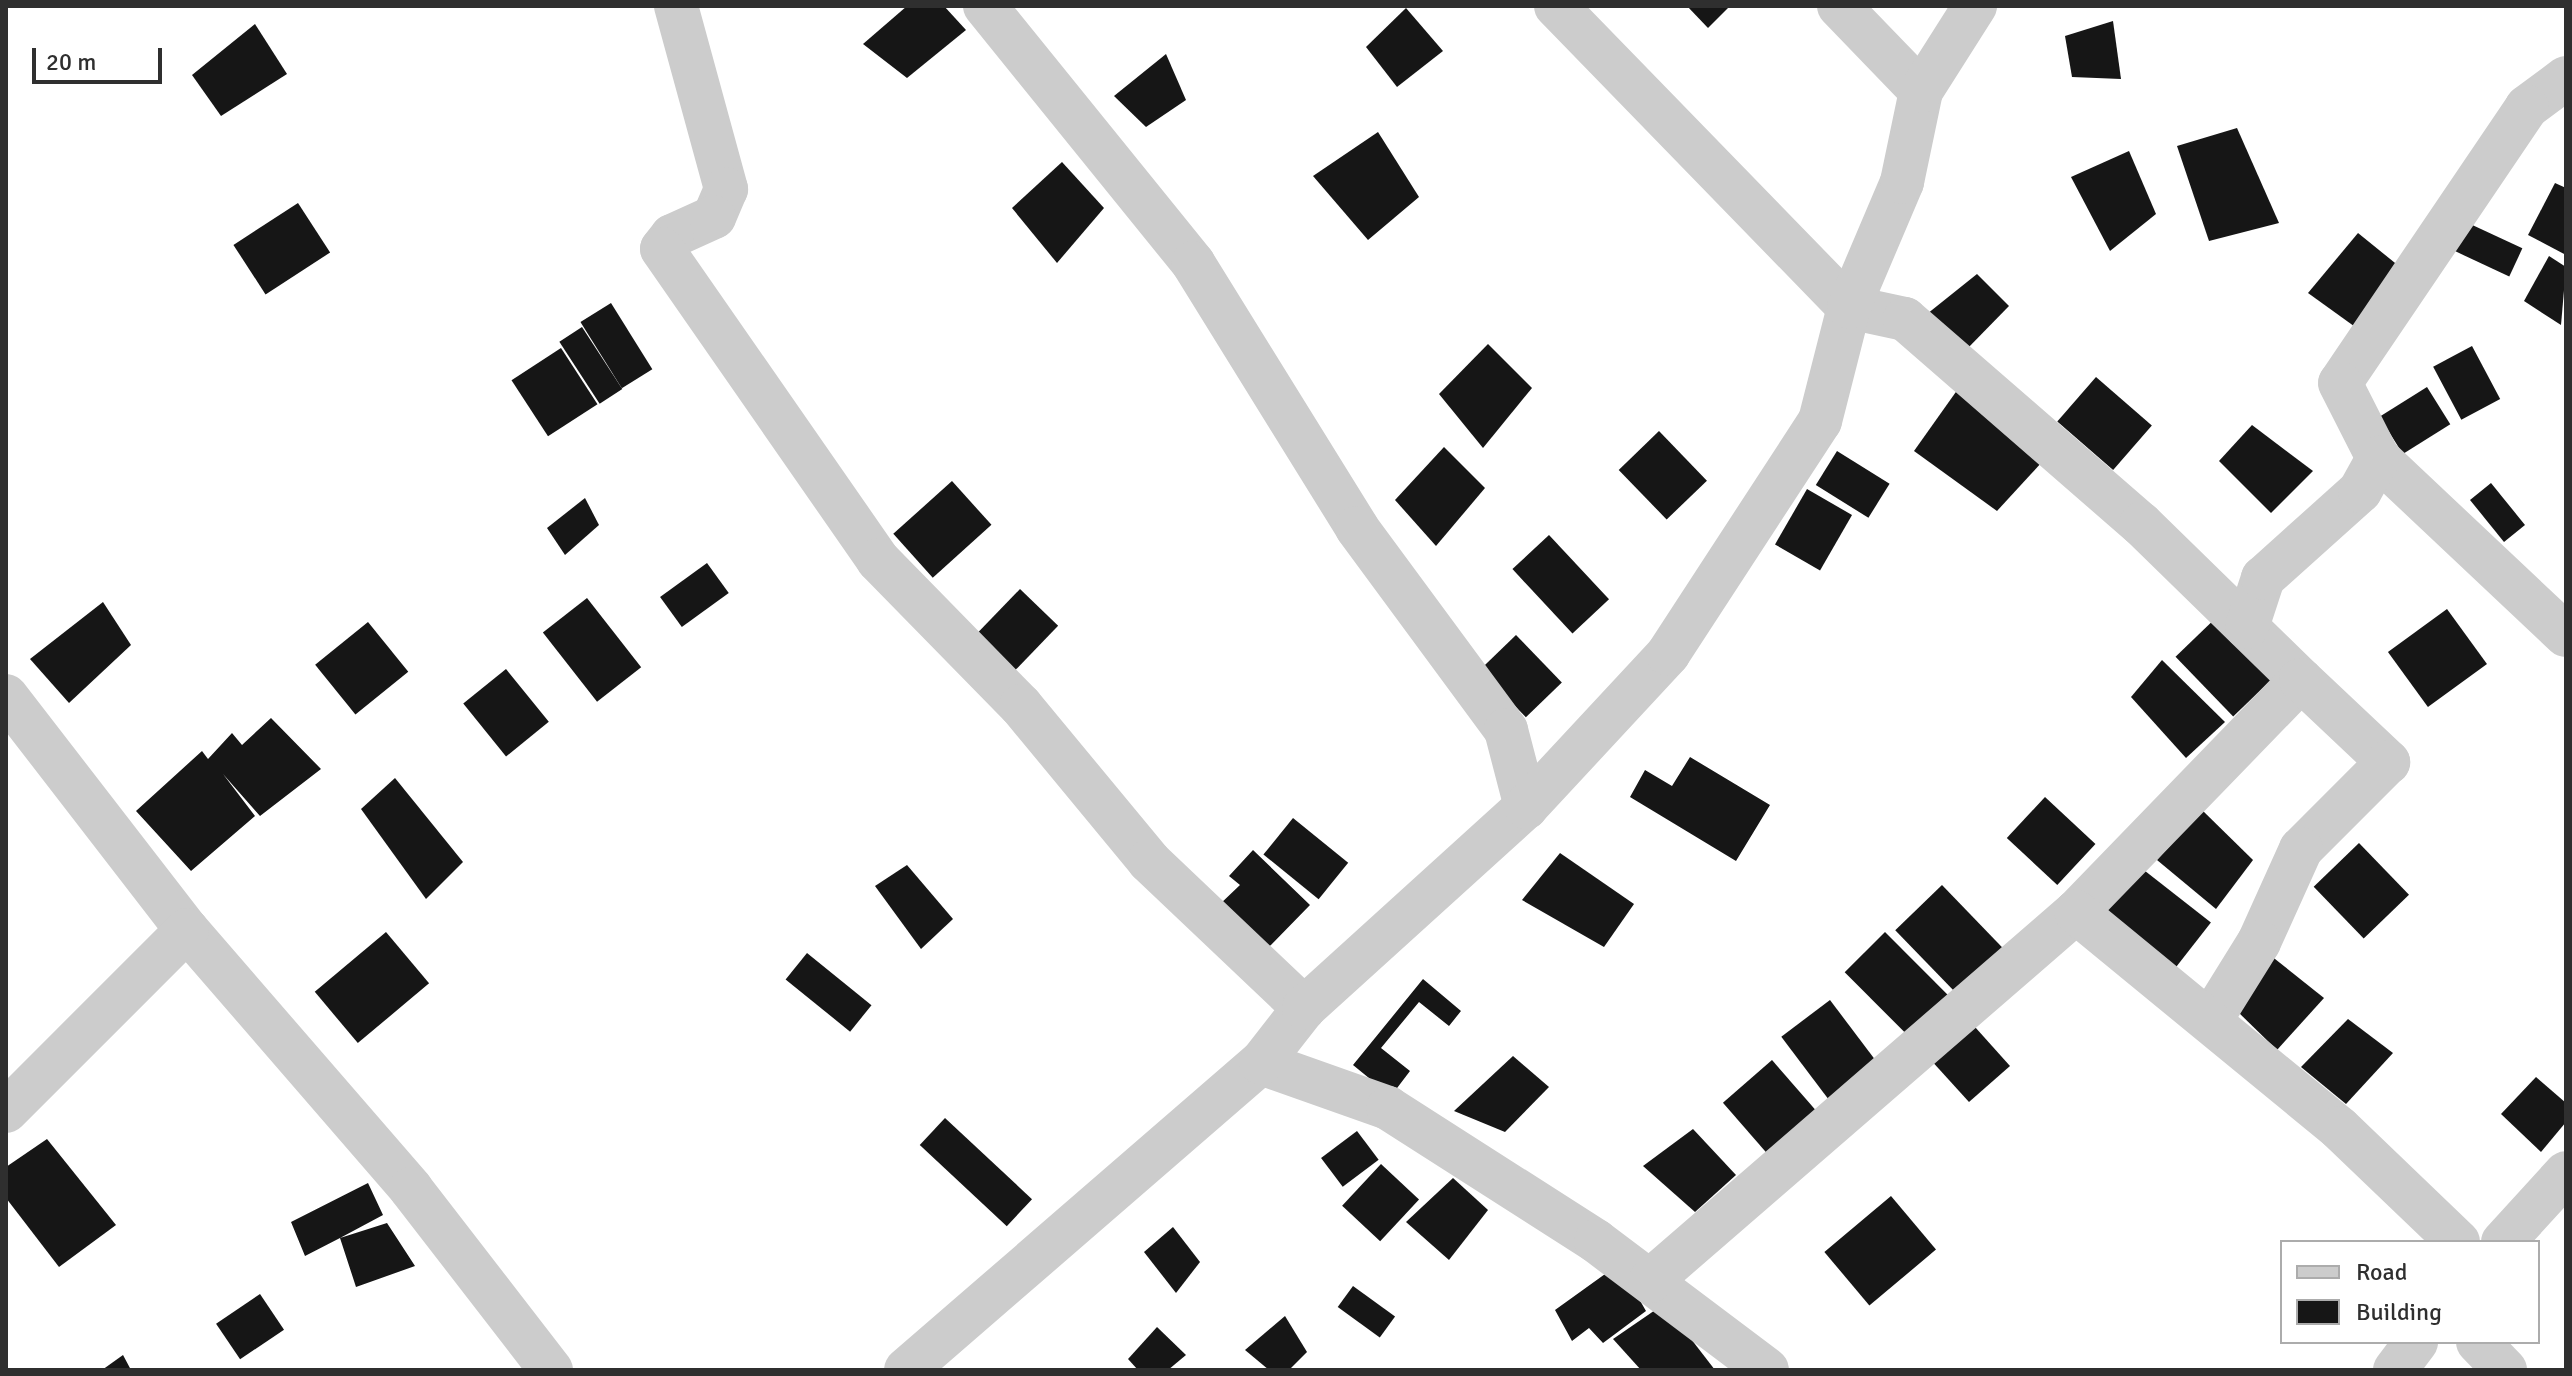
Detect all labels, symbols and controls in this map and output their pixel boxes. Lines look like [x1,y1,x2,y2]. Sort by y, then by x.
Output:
scale bar [36,32,166,82]
text: 20 m [46,47,96,77]
legend [2280,1240,2540,1344]
text: Road [2356,1257,2407,1287]
text: Building [2356,1297,2442,1327]

